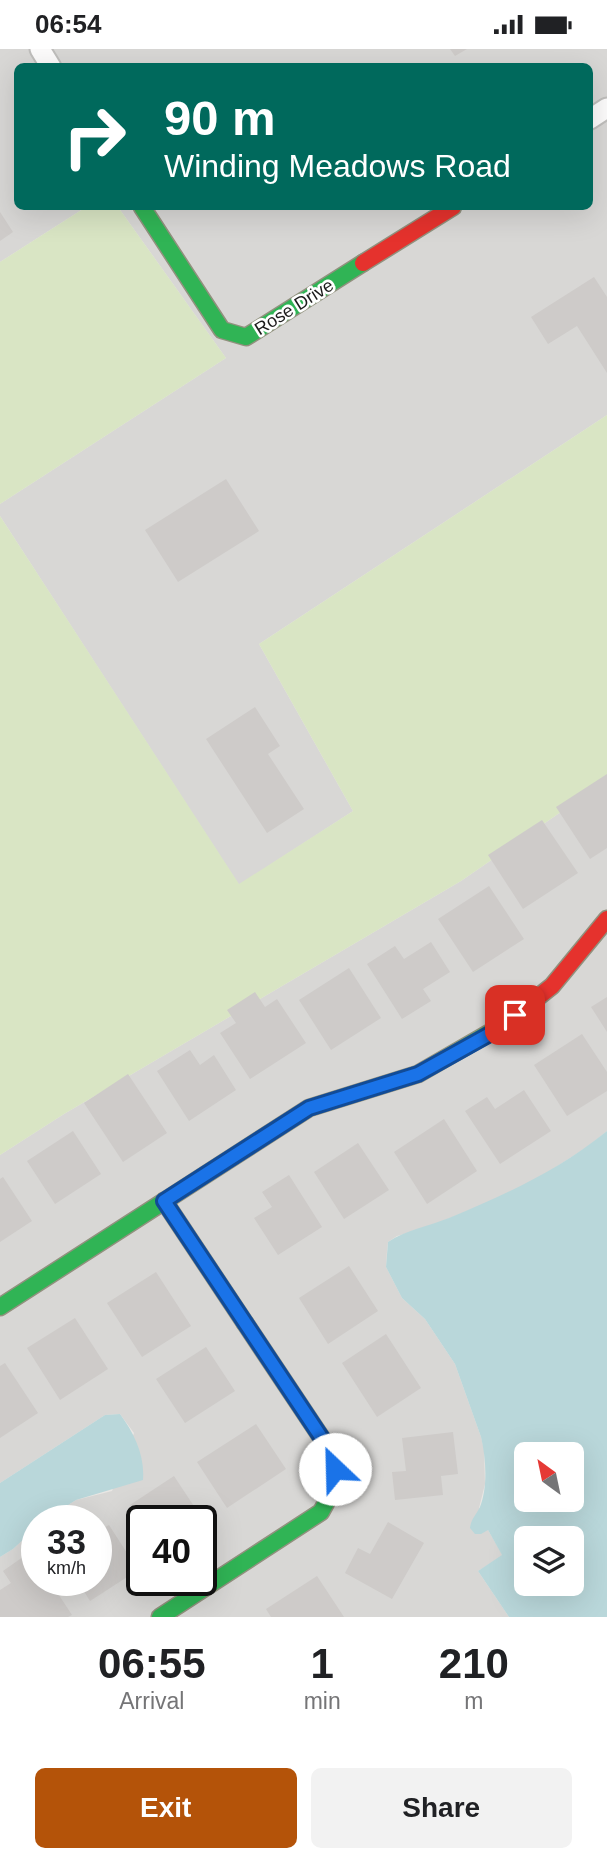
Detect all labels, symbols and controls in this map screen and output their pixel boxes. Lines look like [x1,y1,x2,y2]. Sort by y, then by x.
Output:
text: 06:54 [35,9,102,39]
icon: right [49,91,140,182]
text: 90 m [164,91,276,145]
text: Winding Meadows Road [164,148,511,184]
street label: Rose Drive [251,275,337,339]
pin [485,985,545,1045]
icon: arrive [496,996,534,1034]
position arrow [298,1432,372,1506]
north arrow [514,1442,584,1512]
map controls [514,1442,584,1596]
speed limit sign: 40 [126,1505,217,1596]
text: 33 [47,1522,86,1561]
button: layers [514,1526,584,1596]
text: km/h [47,1558,86,1578]
text: 06:55 [98,1640,206,1687]
text: 1 [310,1640,334,1687]
text: 210 [439,1640,509,1687]
text: Arrival [119,1688,184,1714]
text: min [304,1688,341,1714]
text: m [464,1688,483,1714]
button: Exit [35,1768,297,1848]
button: Share [311,1768,572,1848]

